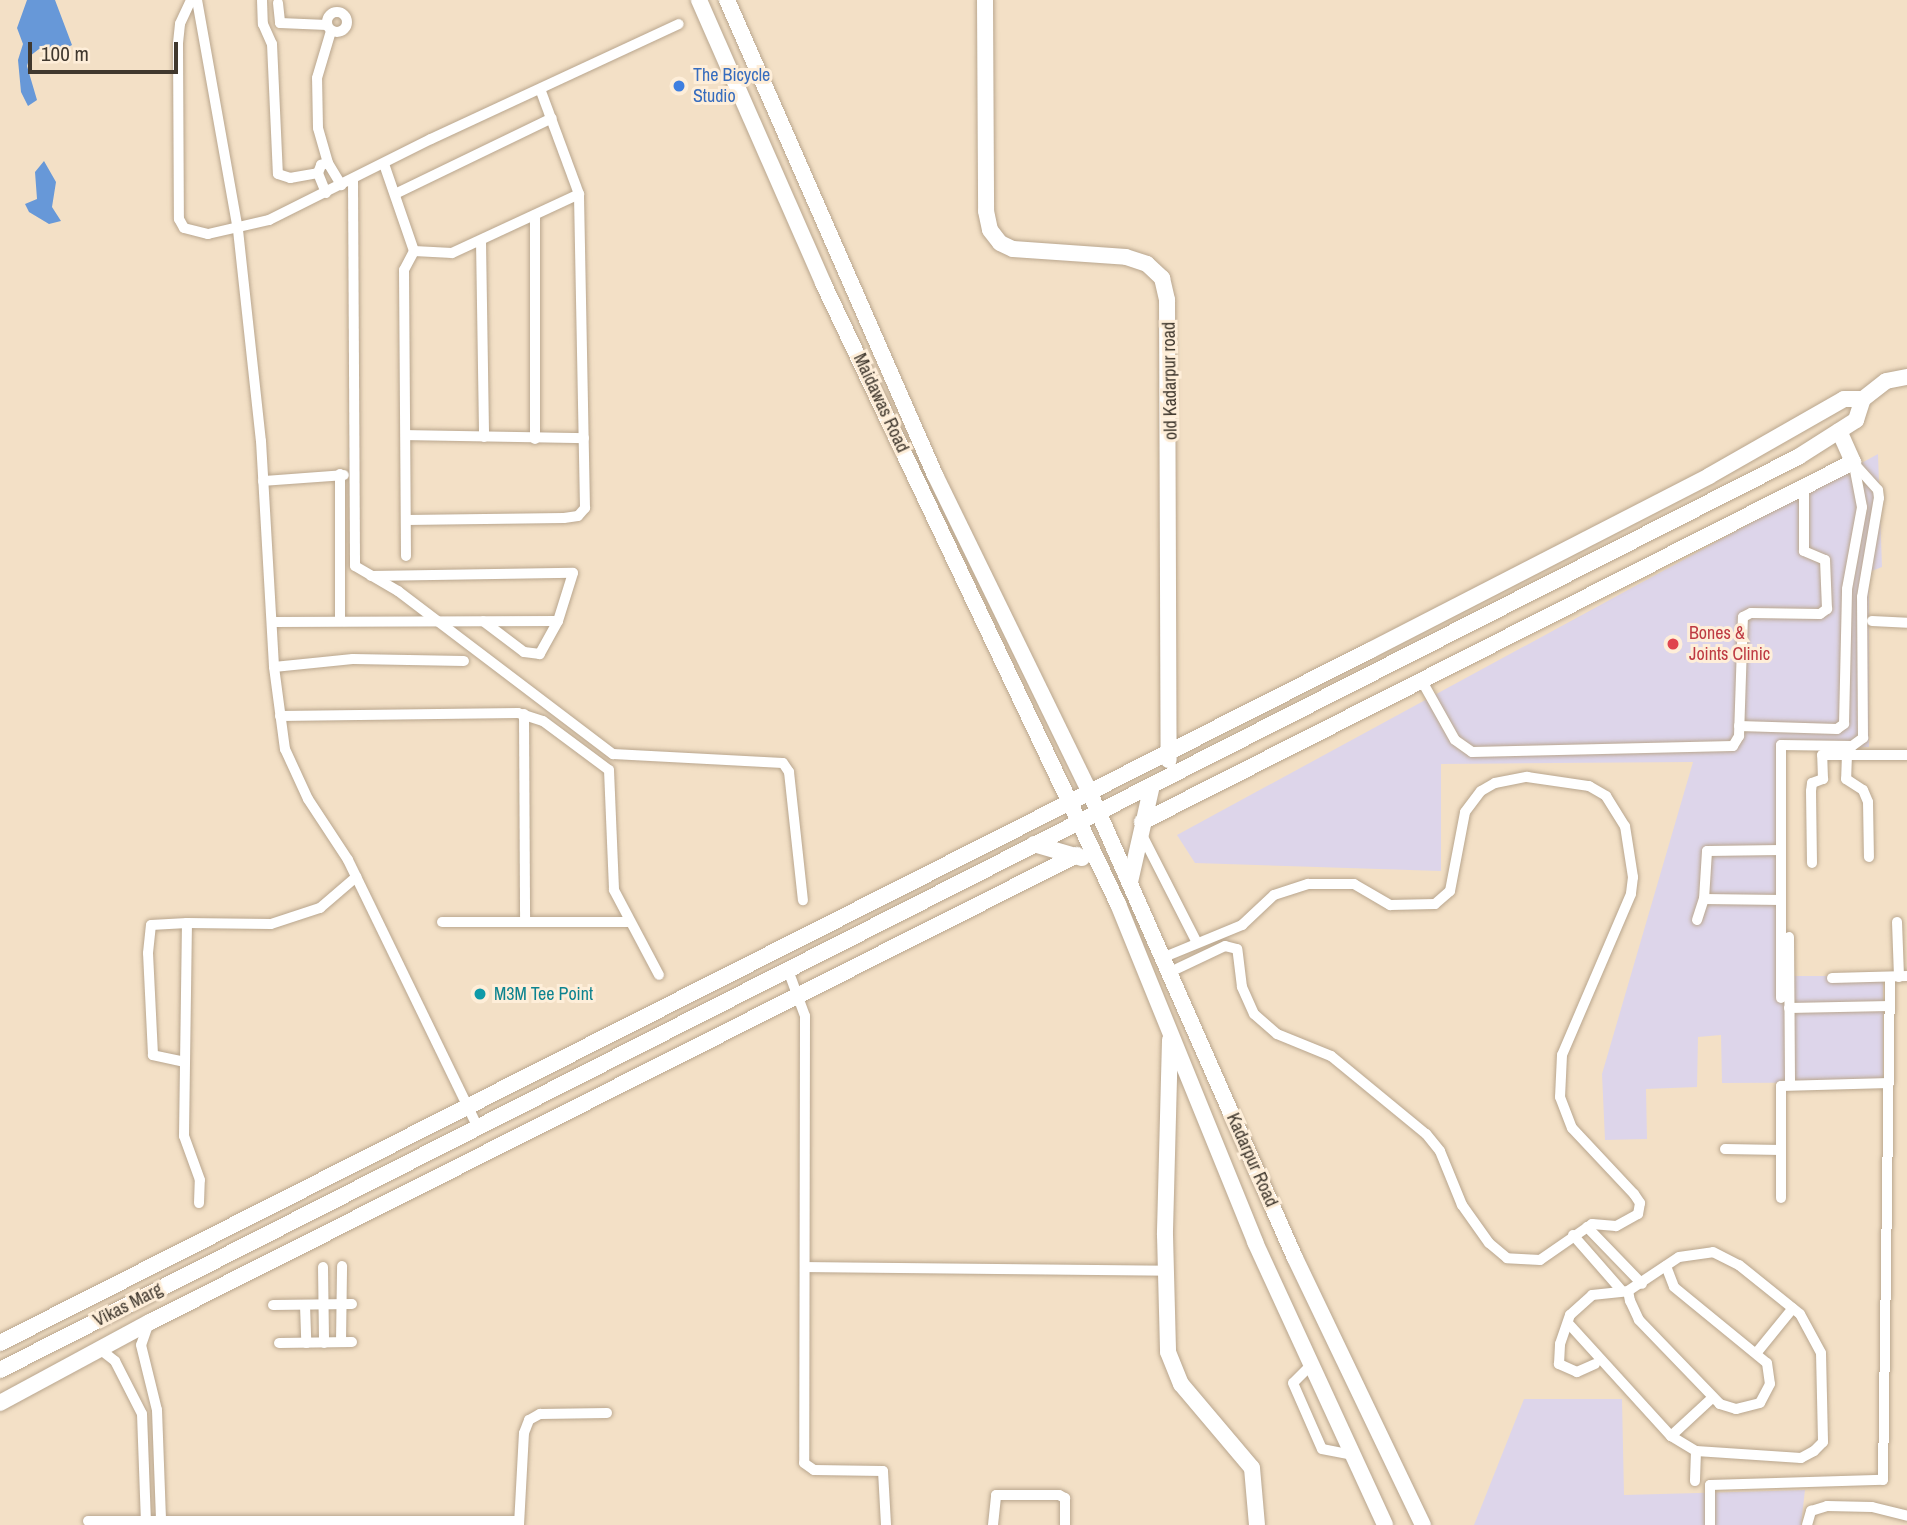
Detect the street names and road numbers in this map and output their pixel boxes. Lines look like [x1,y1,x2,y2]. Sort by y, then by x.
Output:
street label: old Kadarpur road [1158,322,1182,440]
street label: Maidawas Road [849,350,913,456]
street label: Kadarpur Road [1222,1110,1282,1210]
street label: Vikas Marg [90,1278,166,1332]

